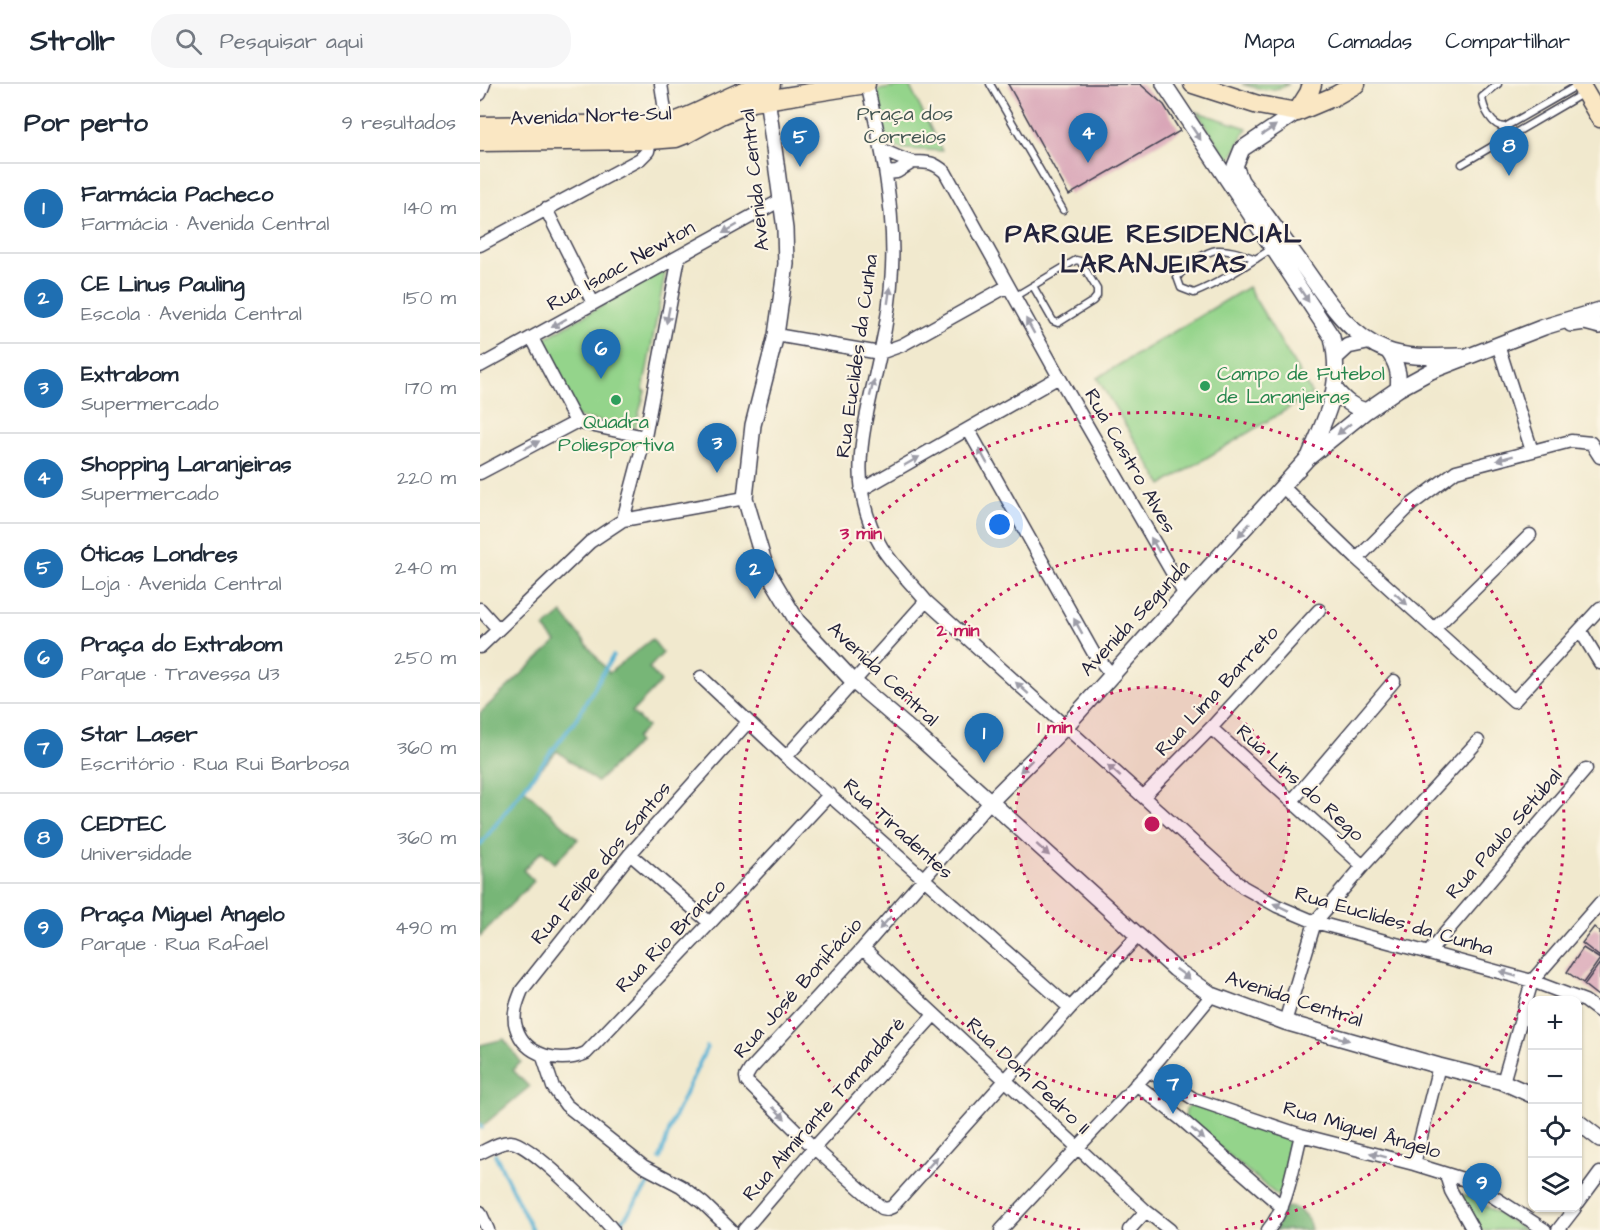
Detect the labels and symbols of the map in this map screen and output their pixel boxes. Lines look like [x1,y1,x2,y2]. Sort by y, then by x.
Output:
street label: Avenida Norte-Sul [510,99,672,133]
park label: Praça dos Correios [857,100,953,151]
street label: Avenida Central [734,107,776,253]
pin: 4 [1068,113,1108,163]
pin: 5 [780,118,820,167]
one-way arrow [1190,124,1202,140]
one-way arrow [1261,124,1277,136]
pin: 8 [1490,126,1528,176]
street label: Rua Isaac Newton [542,214,700,318]
district label: PARQUE RESIDENCIAL LARANJEIRAS [1005,216,1303,282]
one-way arrow [722,223,738,234]
street label: Rua Euclides da Cunha [829,252,885,460]
one-way arrow [884,286,893,305]
one-way arrow [1298,287,1309,303]
one-way arrow [663,305,672,324]
one-way arrow [1025,317,1035,334]
one-way arrow [550,318,567,328]
pin: 6 [582,330,620,379]
place label: Campo de Futebol de Laranjeiras [1217,360,1385,411]
one-way arrow [867,379,877,397]
marker: Campo de Futebol de Laranjeiras [1198,379,1212,393]
street label: Rua Castro Alves [1077,384,1183,538]
marker: Quadra Poliesportiva [609,393,623,407]
place label: Quadra Poliesportiva [558,408,674,459]
one-way arrow [1336,423,1352,436]
pin: 3 [698,424,736,473]
one-way arrow [523,440,540,450]
one-way arrow [978,447,988,464]
one-way arrow [1496,454,1514,463]
one-way arrow [903,456,920,466]
your location [985,510,1014,539]
text: 3 min [839,521,882,546]
one-way arrow [1238,522,1251,537]
one-way arrow [1150,537,1161,553]
pin: 2 [736,550,774,599]
street label: Avenida Segunda [1074,554,1197,683]
one-way arrow [1393,592,1408,606]
street label: Avenida Central [821,615,945,733]
one-way arrow [1073,617,1083,634]
text: 2 min [935,618,980,643]
street label: Rua Lima Barreto [1149,619,1285,763]
one-way arrow [1015,682,1030,695]
pin: 1 [964,714,1004,763]
text: 1 min [1037,715,1073,740]
street label: Rua Lins do Rego [1229,718,1370,849]
one-way arrow [1019,758,1033,772]
street label: Rua Paulo Setúbal [1439,763,1569,905]
one-way arrow [1107,765,1122,778]
street label: Rua Tiradentes [837,772,959,886]
street label: Rua Felipe dos Santos [524,775,678,951]
centre of rings [1142,814,1162,834]
one-way arrow [1035,843,1050,856]
street label: Rua Rio Branco [609,873,733,999]
street label: Rua Euclides da Cunha [1291,879,1497,963]
one-way arrow [1272,903,1289,912]
street label: Rua José Bonifácio [727,911,869,1065]
one-way arrow [879,915,892,930]
street label: Avenida Central [1222,964,1366,1034]
one-way arrow [1174,968,1190,980]
one-way arrow [1498,969,1516,978]
street label: Rua Almirante Tamandaré [736,1011,912,1207]
street label: Rua Dom Pedro II [960,1011,1096,1141]
one-way arrow [1332,1034,1350,1043]
pin: 7 [1154,1064,1192,1114]
street label: Rua Miguel Ângelo [1280,1094,1444,1167]
one-way arrow [772,1106,786,1120]
one-way arrow [1190,1127,1205,1141]
one-way arrow [1369,1150,1387,1159]
one-way arrow [925,1156,939,1171]
pin: 9 [1462,1164,1502,1213]

